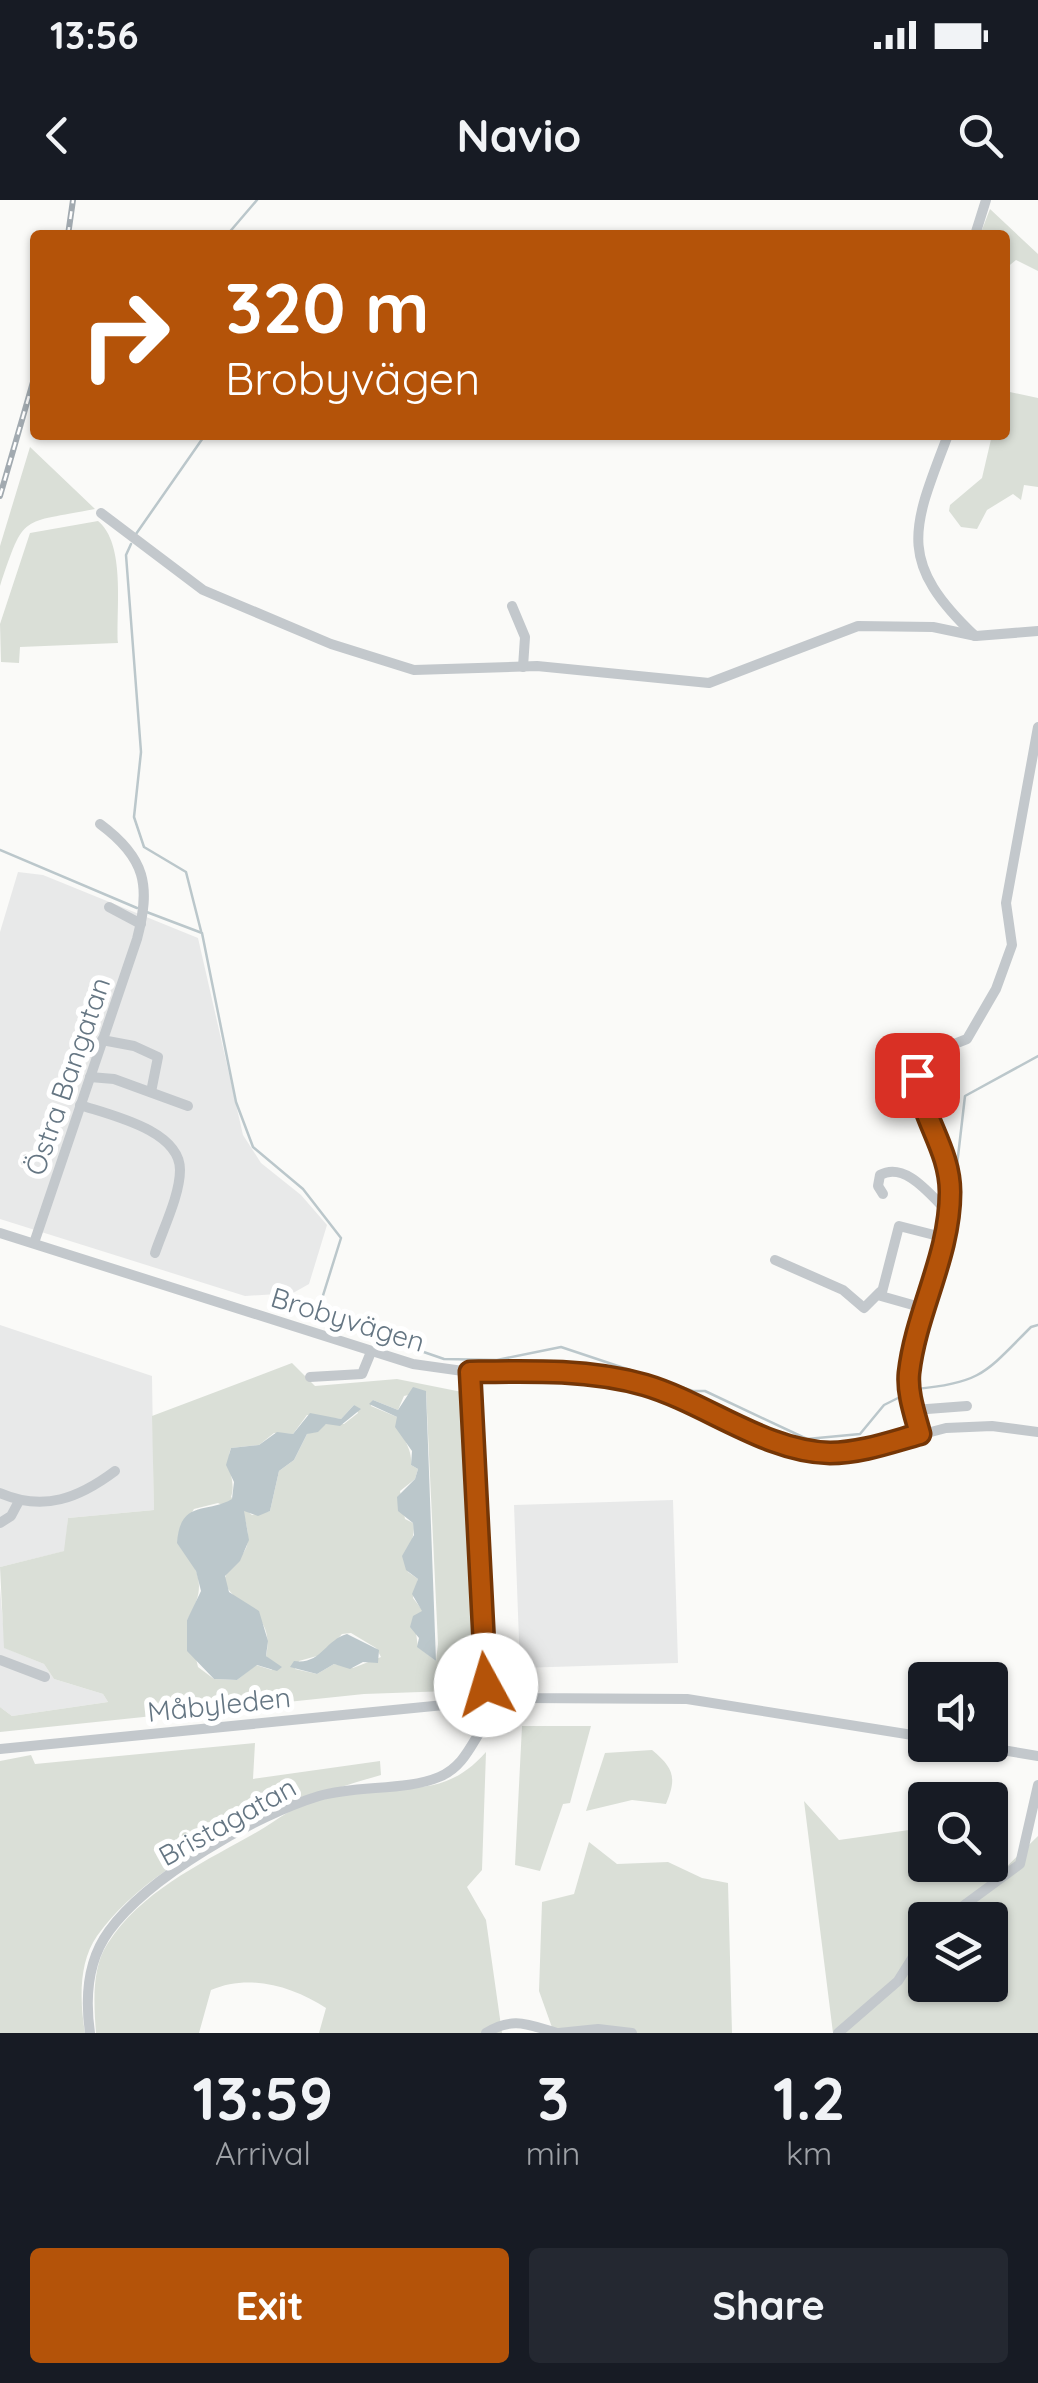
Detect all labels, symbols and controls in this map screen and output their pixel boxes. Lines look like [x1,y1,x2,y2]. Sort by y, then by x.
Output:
text: 13:56 [50,11,138,59]
text: Navio [457,107,581,163]
icon: back [30,108,85,163]
icon: search [953,108,1008,163]
text: 320 m [225,263,430,351]
icon: right [60,270,190,400]
text: Brobyvägen [225,350,480,406]
street label: Östra Bangatan [17,972,117,1180]
pin [875,1033,960,1118]
icon: arrive [890,1048,945,1103]
street label: Brobyvägen [267,1279,429,1359]
position arrow [434,1633,538,1737]
map controls [908,1662,1008,2002]
button: sound [908,1662,1008,1762]
street label: Måbyleden [146,1679,292,1729]
street label: Bristagatan [152,1769,302,1873]
button: search [908,1782,1008,1882]
button: layers [908,1902,1008,2002]
text: 13:59 [193,2060,333,2135]
text: 3 [537,2060,569,2135]
text: 1.2 [773,2060,845,2135]
text: Arrival [215,2133,311,2173]
text: min [526,2133,580,2173]
text: km [786,2133,832,2173]
button: Exit [30,2248,509,2363]
button: Share [529,2248,1008,2363]

